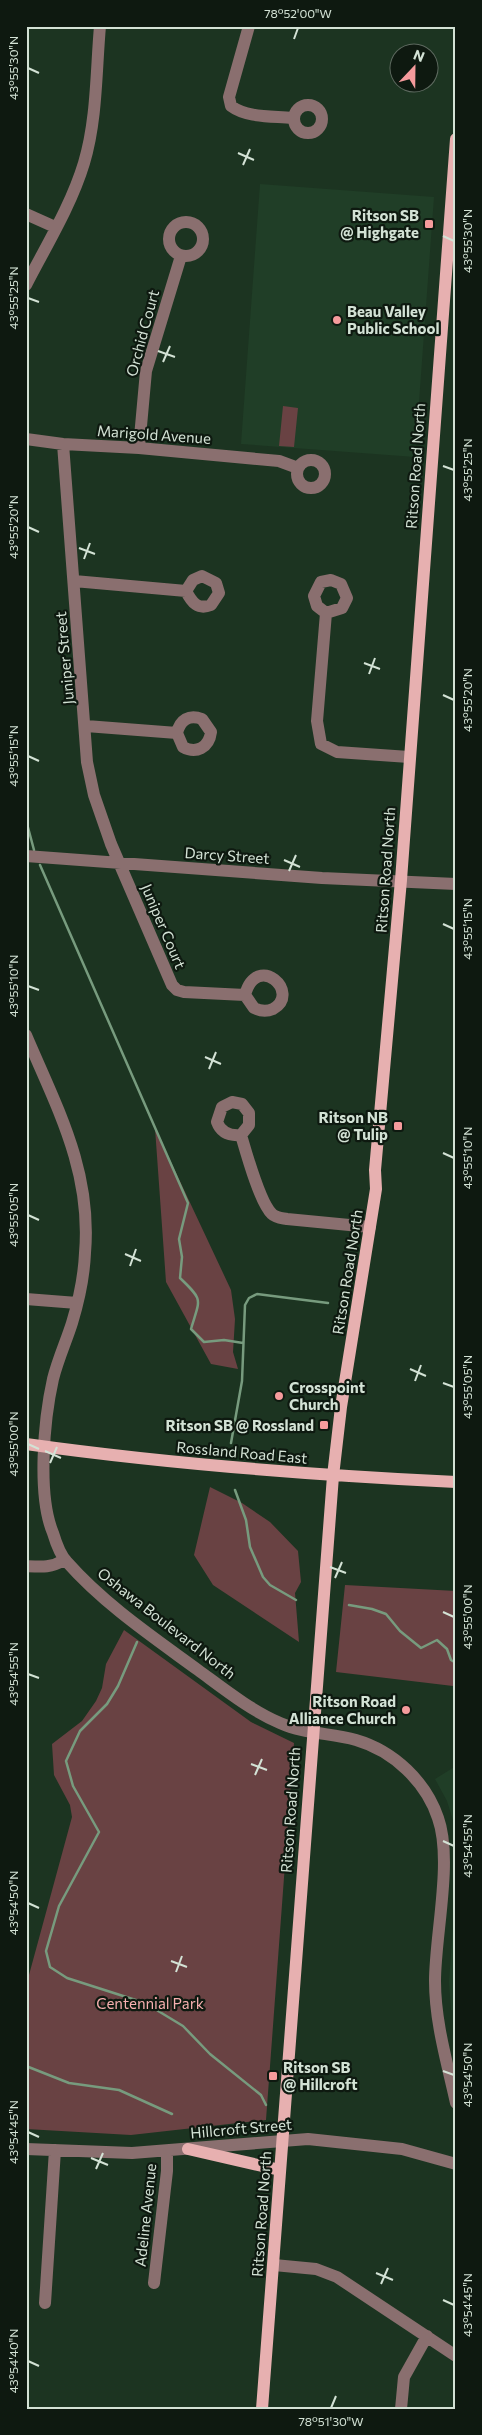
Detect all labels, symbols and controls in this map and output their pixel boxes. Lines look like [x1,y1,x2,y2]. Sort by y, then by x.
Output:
text: 78°52'00"W [264,6,332,20]
text: 43°55'30"N [6,36,20,100]
north arrow [390,42,440,92]
text: N [411,46,427,65]
place label: Ritson SB @ Highgate [340,206,419,241]
text: 43°55'30"N [460,209,474,273]
marker: Ritson SB @ Highgate [423,218,435,230]
text: 43°55'25"N [6,267,20,329]
street label: Orchid Court [122,288,162,378]
place label: Beau Valley Public School [347,302,440,337]
marker: Beau Valley Public School [331,314,343,326]
street label: Ritson Road North [402,402,428,530]
street label: Marigold Avenue [96,421,212,447]
text: 43°55'25"N [460,439,474,501]
text: 43°55'20"N [6,495,20,559]
street label: Juniper Street [51,611,77,705]
text: 43°55'20"N [460,668,474,732]
text: 43°55'15"N [6,725,20,787]
street label: Ritson Road North [372,806,398,934]
street label: Darcy Street [184,843,270,867]
street label: Juniper Court [138,881,190,971]
text: 43°55'15"N [460,898,474,960]
text: 43°55'10"N [6,955,20,1017]
place label: Ritson NB @ Tulip [318,1108,388,1143]
marker: Ritson NB @ Tulip [392,1120,404,1132]
text: 43°55'10"N [460,1127,474,1189]
text: 43°55'05"N [6,1183,20,1247]
street label: Ritson Road North [328,1208,366,1336]
text: 43°55'05"N [460,1355,474,1419]
place label: Crosspoint Church [289,1378,365,1413]
marker: Crosspoint Church [273,1390,285,1402]
text: 43°55'00"N [6,1411,20,1477]
place label: Ritson SB @ Rossland [166,1416,314,1434]
marker: Ritson SB @ Rossland [318,1419,330,1431]
street label: Rossland Road East [176,1437,308,1467]
street label: Oshawa Boulevard North [94,1564,240,1682]
text: 43°55'00"N [460,1584,474,1650]
text: 43°54'55"N [6,1642,20,1706]
place label: Ritson Road Alliance Church [289,1692,396,1727]
marker: Ritson Road Alliance Church [400,1704,412,1716]
street label: Ritson Road North [277,1746,303,1874]
text: 43°54'55"N [460,1814,474,1878]
text: 43°54'50"N [6,1871,20,1935]
park label: Centennial Park [96,1994,204,2012]
text: 43°54'50"N [460,2043,474,2107]
place label: Ritson SB @ Hillcroft [283,2058,357,2093]
marker: Ritson SB @ Hillcroft [267,2070,279,2082]
text: 43°54'45"N [6,2100,20,2164]
street label: Hillcroft Street [189,2115,293,2141]
street label: Ritson Road North [248,2150,274,2278]
street label: Adeline Avenue [131,2162,159,2267]
text: 43°54'45"N [460,2273,474,2337]
text: 43°54'40"N [6,2329,20,2393]
text: 78°51'30"W [298,2414,364,2428]

